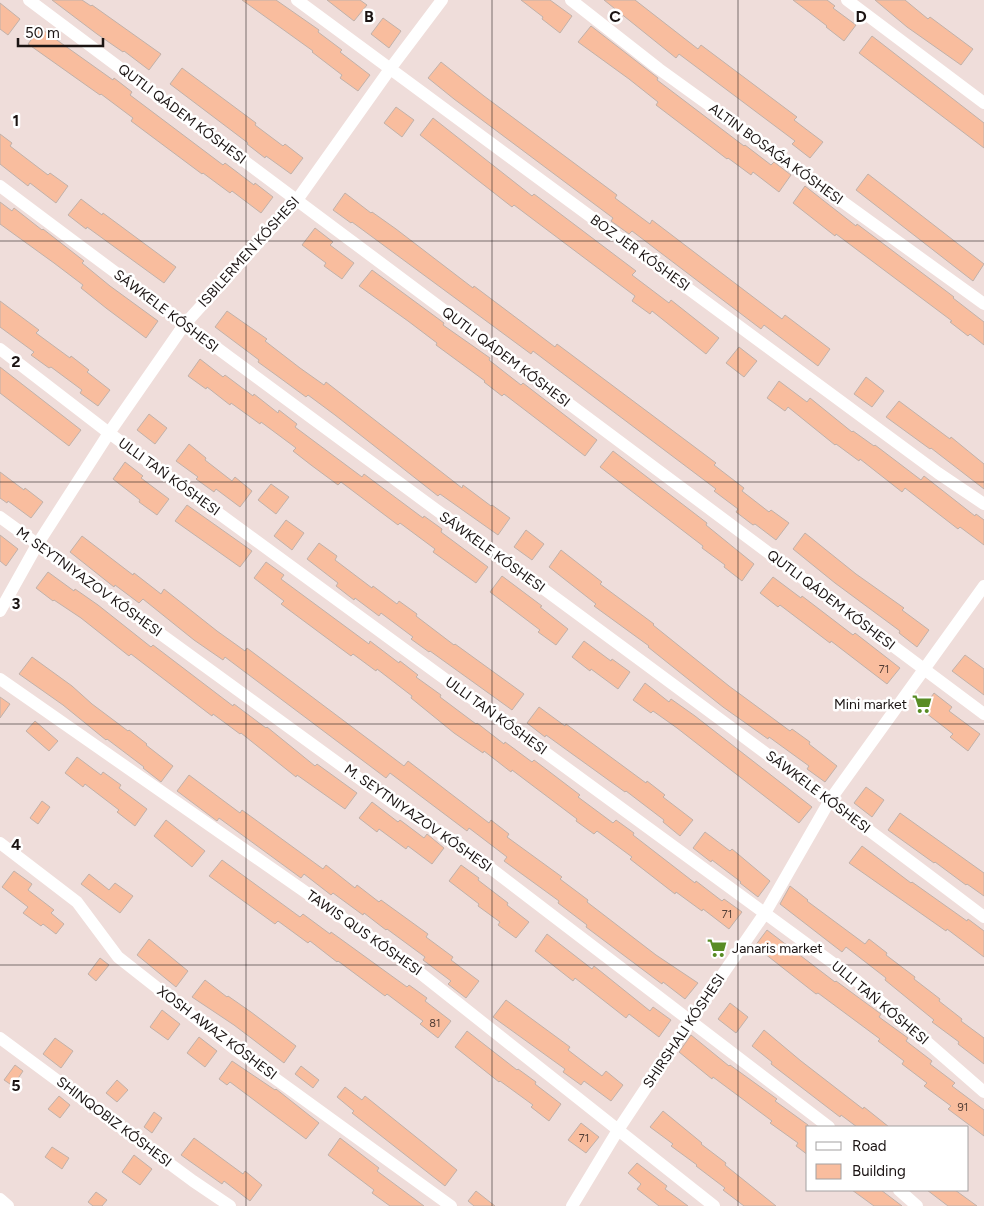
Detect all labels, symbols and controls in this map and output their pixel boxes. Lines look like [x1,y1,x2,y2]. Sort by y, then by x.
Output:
text: B [364,7,374,26]
text: C [609,7,621,26]
text: D [855,7,867,26]
scale bar [18,15,102,47]
text: 50 m [25,24,60,42]
street label: QUTLI QÁDEM KÓSHESI [115,60,249,168]
street label: ALTIN BOSAǴA KÓSHESI [706,100,846,208]
text: 1 [13,111,19,130]
street label: ISBILERMEN KÓSHESI [195,193,303,311]
street label: BOZ JER KÓSHESI [587,211,693,295]
street label: SÁWKELE KÓSHESI [110,266,222,356]
street label: QUTLI QÁDEM KÓSHESI [439,303,573,411]
text: 2 [11,352,21,371]
street label: ULLI TAŃ KÓSHESI [115,434,223,520]
street label: SÁWKELE KÓSHESI [436,508,548,596]
street label: M. SEYTNIYAZOV KÓSHESI [13,523,165,641]
street label: QUTLI QÁDEM KÓSHESI [764,546,898,654]
text: 3 [12,594,21,613]
house number: 71 [879,663,889,676]
street label: ULLI TAŃ KÓSHESI [442,673,550,759]
supermarket icon: Mini market [911,693,933,715]
place label: Mini market [834,696,907,713]
street label: SÁWKELE KÓSHESI [762,747,874,837]
street label: M. SEYTNIYAZOV KÓSHESI [341,761,495,875]
text: 4 [11,835,21,854]
street label: TAWIS QUS KÓSHESI [303,887,425,979]
house number: 71 [722,908,732,921]
supermarket icon: Janaris market [706,937,728,959]
place label: Janaris market [732,940,823,957]
street label: ULLI TAŃ KÓSHESI [828,957,932,1049]
street label: SHIRSHALI KÓSHESI [639,971,729,1091]
street label: XOSH AWAZ KÓSHESI [154,983,280,1083]
house number: 81 [429,1017,441,1030]
street label: SHINQOBIZ KÓSHESI [53,1073,175,1171]
text: 5 [11,1076,21,1095]
house number: 91 [958,1101,968,1114]
legend [806,1126,969,1191]
house number: 71 [579,1132,589,1145]
text: Road [852,1137,887,1155]
text: Building [852,1162,906,1180]

